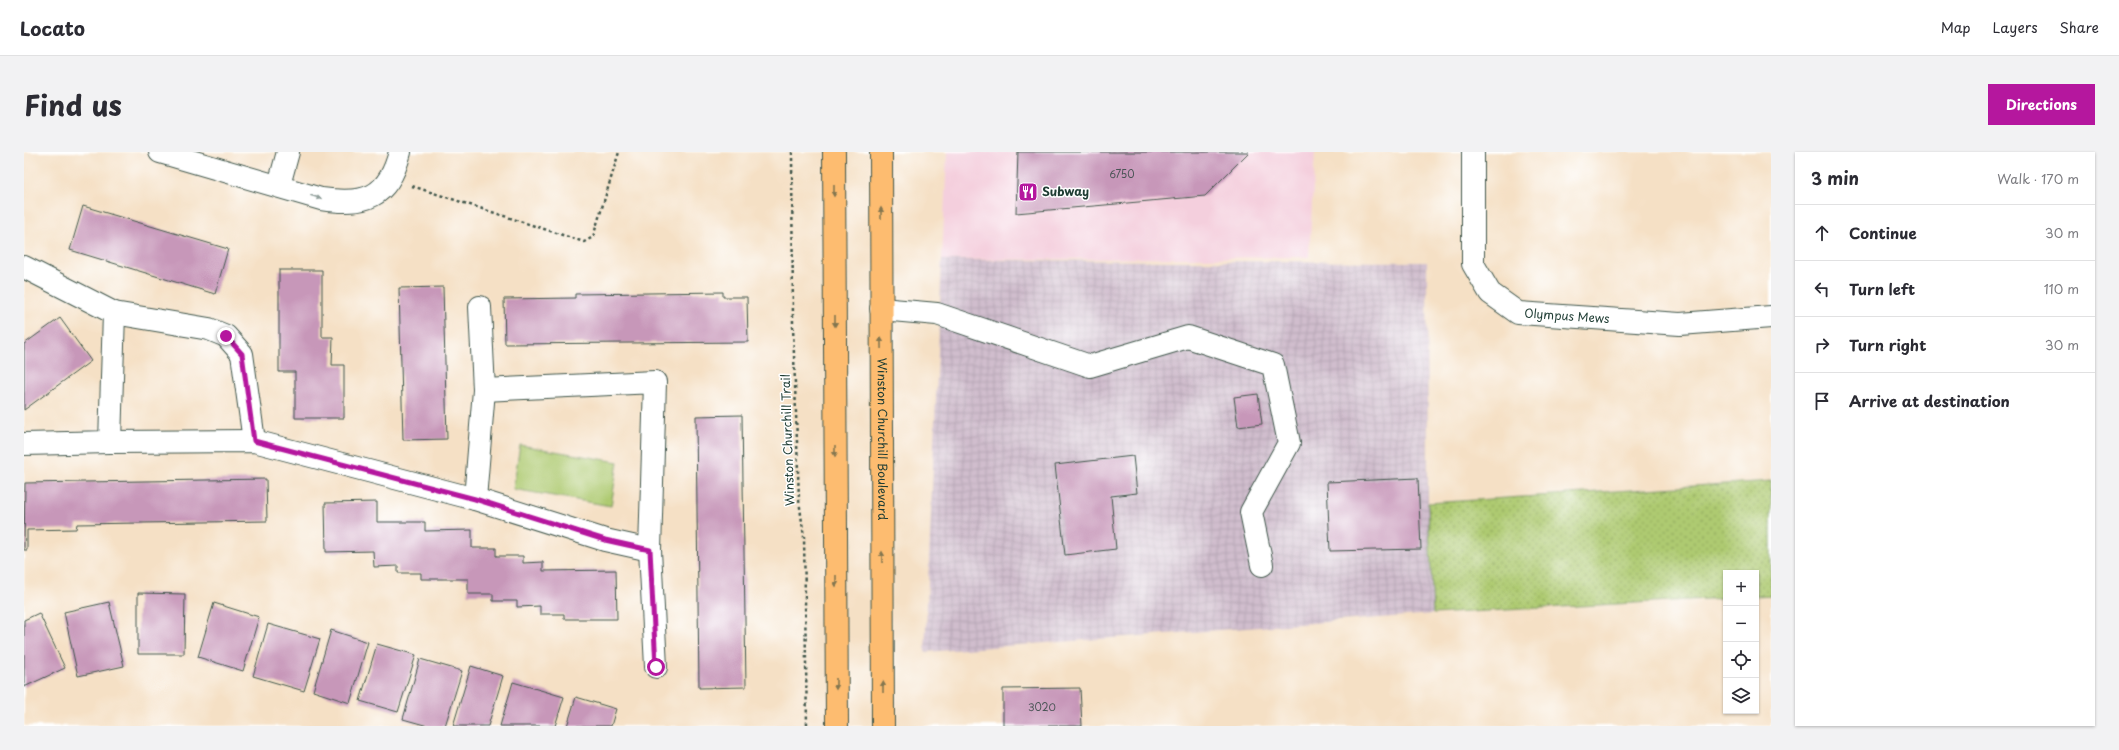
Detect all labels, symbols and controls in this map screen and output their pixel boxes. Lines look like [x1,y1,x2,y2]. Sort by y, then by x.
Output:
text: Locato [20,14,85,42]
text: Map [1941,17,1971,38]
text: Layers [1993,17,2038,38]
text: Share [2060,17,2099,38]
text: Find us [24,83,122,126]
button: Directions [1988,84,2095,125]
text: 3 min [1811,165,1859,191]
house number: 6750 [1110,166,1135,181]
text: Walk · 170 m [1997,169,2079,188]
restaurant icon: Subway [1017,181,1039,203]
place label: Subway [1042,182,1089,200]
one-way arrow [831,185,837,198]
one-way arrow [310,194,322,200]
one-way arrow [878,206,884,219]
text: Continue [1849,221,1917,244]
icon: ahead [1811,222,1833,244]
text: 30 m [2045,223,2079,242]
text: Turn left [1849,277,1915,300]
icon: left [1811,278,1833,300]
text: 110 m [2044,279,2079,298]
street label: Olympus Mews [1524,303,1611,327]
one-way arrow [832,315,838,328]
route end [217,327,235,345]
text: Turn right [1849,333,1926,356]
icon: right [1811,334,1833,356]
text: 30 m [2045,335,2079,354]
one-way arrow [878,336,884,349]
street label: Winston Churchill Boulevard [874,358,892,521]
street label: Winston Churchill Trail [776,374,798,506]
text: Arrive at destination [1849,389,2010,412]
icon: arrive [1811,390,1833,412]
one-way arrow [832,445,839,457]
one-way arrow [879,550,885,563]
map controls [1723,570,1759,714]
button: + [1723,570,1759,606]
one-way arrow [833,575,839,588]
button: − [1723,606,1759,642]
button: locate [1723,642,1759,678]
route start [647,658,665,676]
one-way arrow [833,678,840,690]
button: layers [1723,678,1759,714]
one-way arrow [880,680,886,693]
house number: 3020 [1028,699,1056,714]

